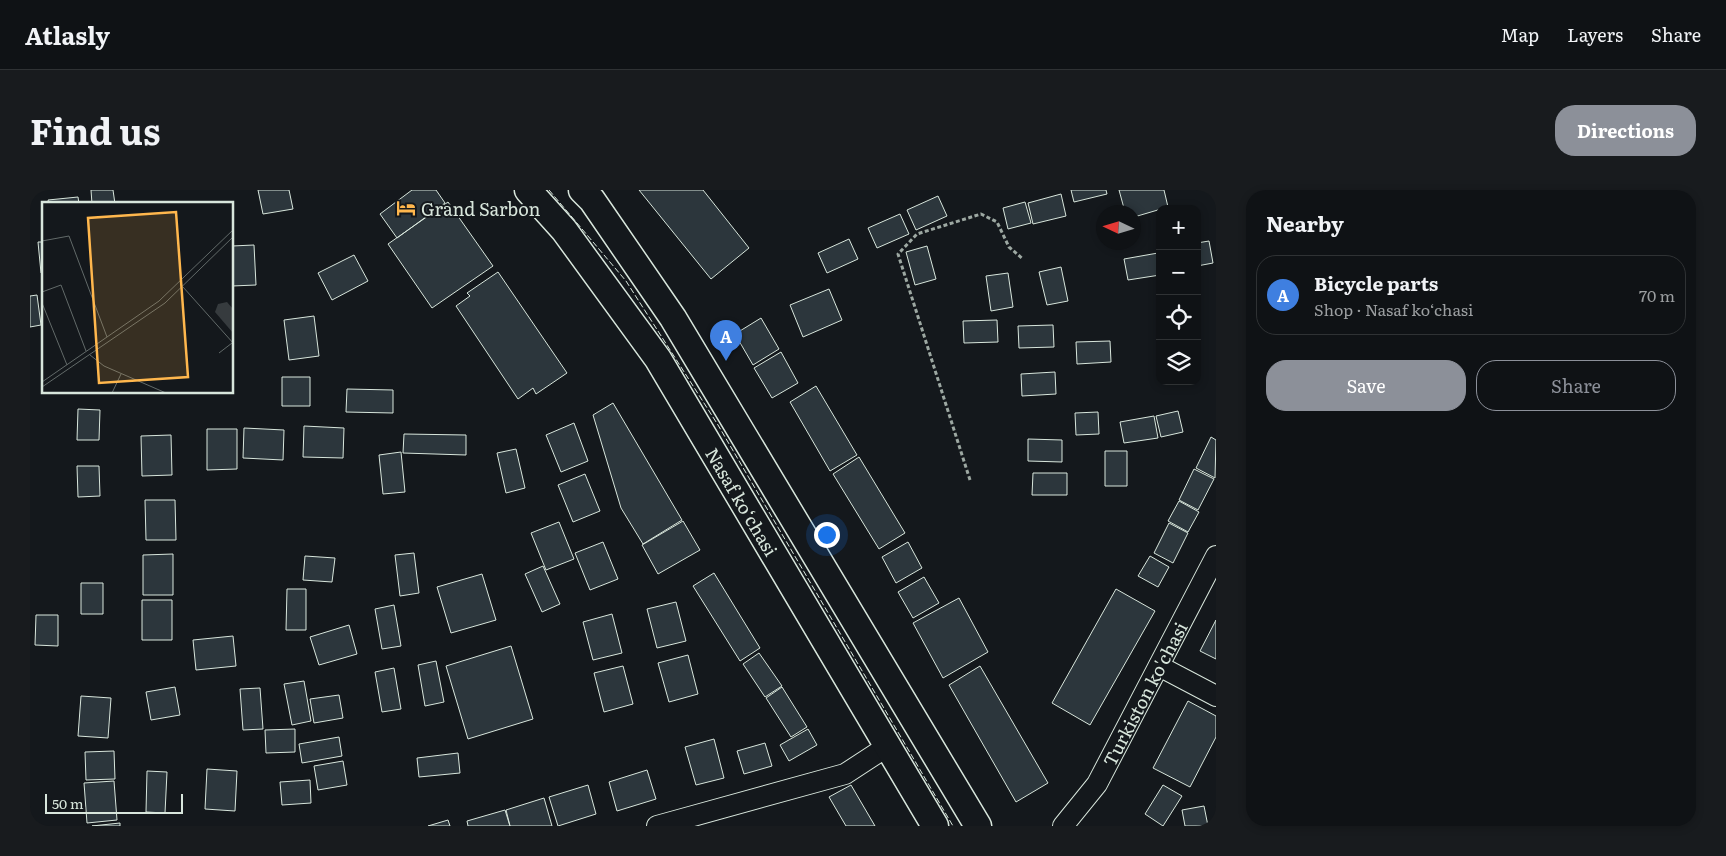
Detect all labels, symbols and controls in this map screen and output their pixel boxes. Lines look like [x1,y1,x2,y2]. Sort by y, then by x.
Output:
text: Atlasly [25,17,110,52]
text: Map [1501,21,1539,48]
text: Layers [1567,21,1623,48]
text: Share [1651,21,1701,48]
text: Find us [30,104,160,156]
button: Directions [1555,105,1696,156]
place label: Grand Sarbon [421,195,541,222]
hotel icon: Grand Sarbon [395,197,417,219]
inset map [42,202,234,394]
north arrow [1096,205,1141,250]
map controls [1156,205,1201,385]
button: + [1156,205,1201,250]
text: Nearby [1266,207,1344,238]
button: − [1156,250,1201,295]
text: Bicycle parts [1314,269,1438,297]
text: A [1277,283,1289,307]
text: 70 m [1639,283,1675,307]
button: locate [1156,295,1201,340]
text: Shop · Nasaf ko‘chasi [1314,297,1473,321]
pin: A [710,320,742,361]
button: layers [1156,340,1201,385]
button: Save [1266,360,1466,411]
button: Share [1476,360,1676,411]
street label: Nasaf ko‘chasi [700,442,785,561]
your location [814,522,840,548]
street label: Turkiston ko'chasi [1095,617,1193,771]
scale bar [45,791,182,814]
text: 50 m [52,793,84,813]

